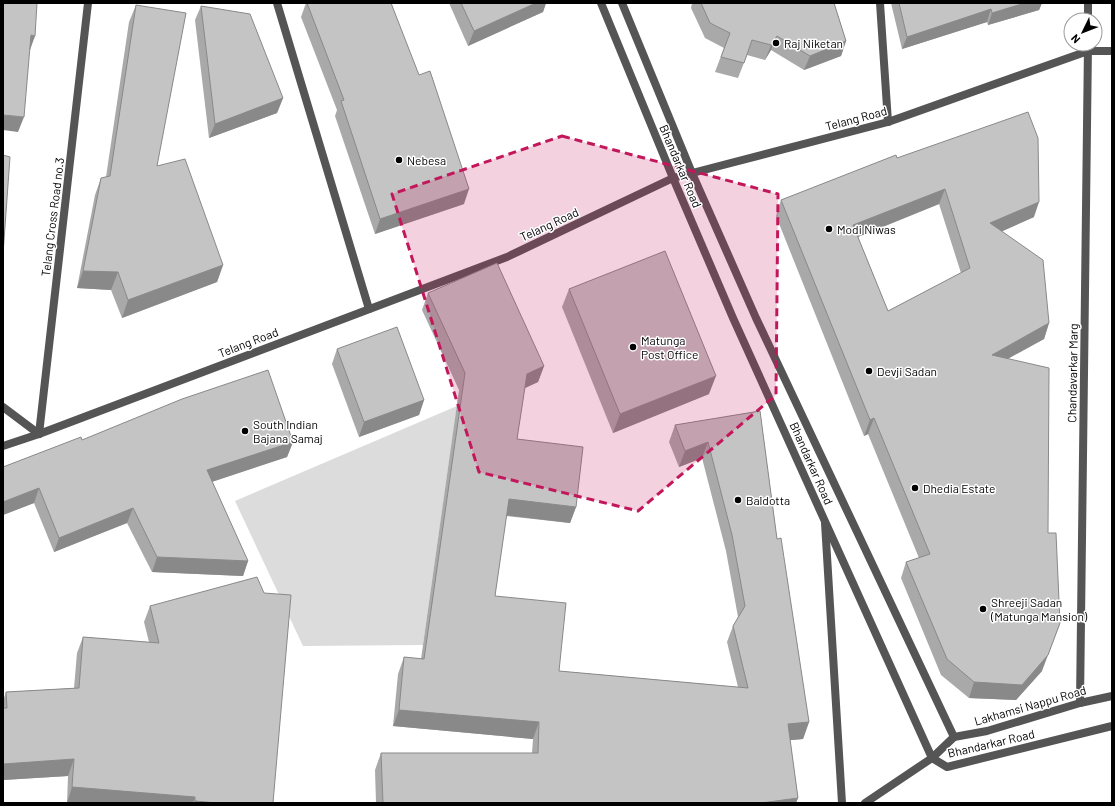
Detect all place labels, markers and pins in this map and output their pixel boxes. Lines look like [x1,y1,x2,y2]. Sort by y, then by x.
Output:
place label: Raj Niketan [784,36,843,50]
marker: Raj Niketan [771,38,781,48]
place label: Nebesa [407,153,446,167]
marker: Nebesa [394,155,404,165]
place label: Modi Niwas [837,222,896,236]
marker: Modi Niwas [824,224,834,234]
place label: Matunga Post Office [641,333,698,361]
marker: Matunga Post Office [628,342,638,352]
place label: Devji Sadan [877,364,937,378]
marker: Devji Sadan [864,366,874,376]
place label: South Indian Bajana Samaj [253,417,323,445]
marker: South Indian Bajana Samaj [240,426,250,436]
place label: Dhedia Estate [923,481,995,495]
marker: Dhedia Estate [910,483,920,493]
place label: Baldotta [746,493,790,507]
marker: Baldotta [733,495,743,505]
place label: Shreeji Sadan (Matunga Mansion) [990,595,1088,623]
marker: Shreeji Sadan (Matunga Mansion) [978,604,988,614]

